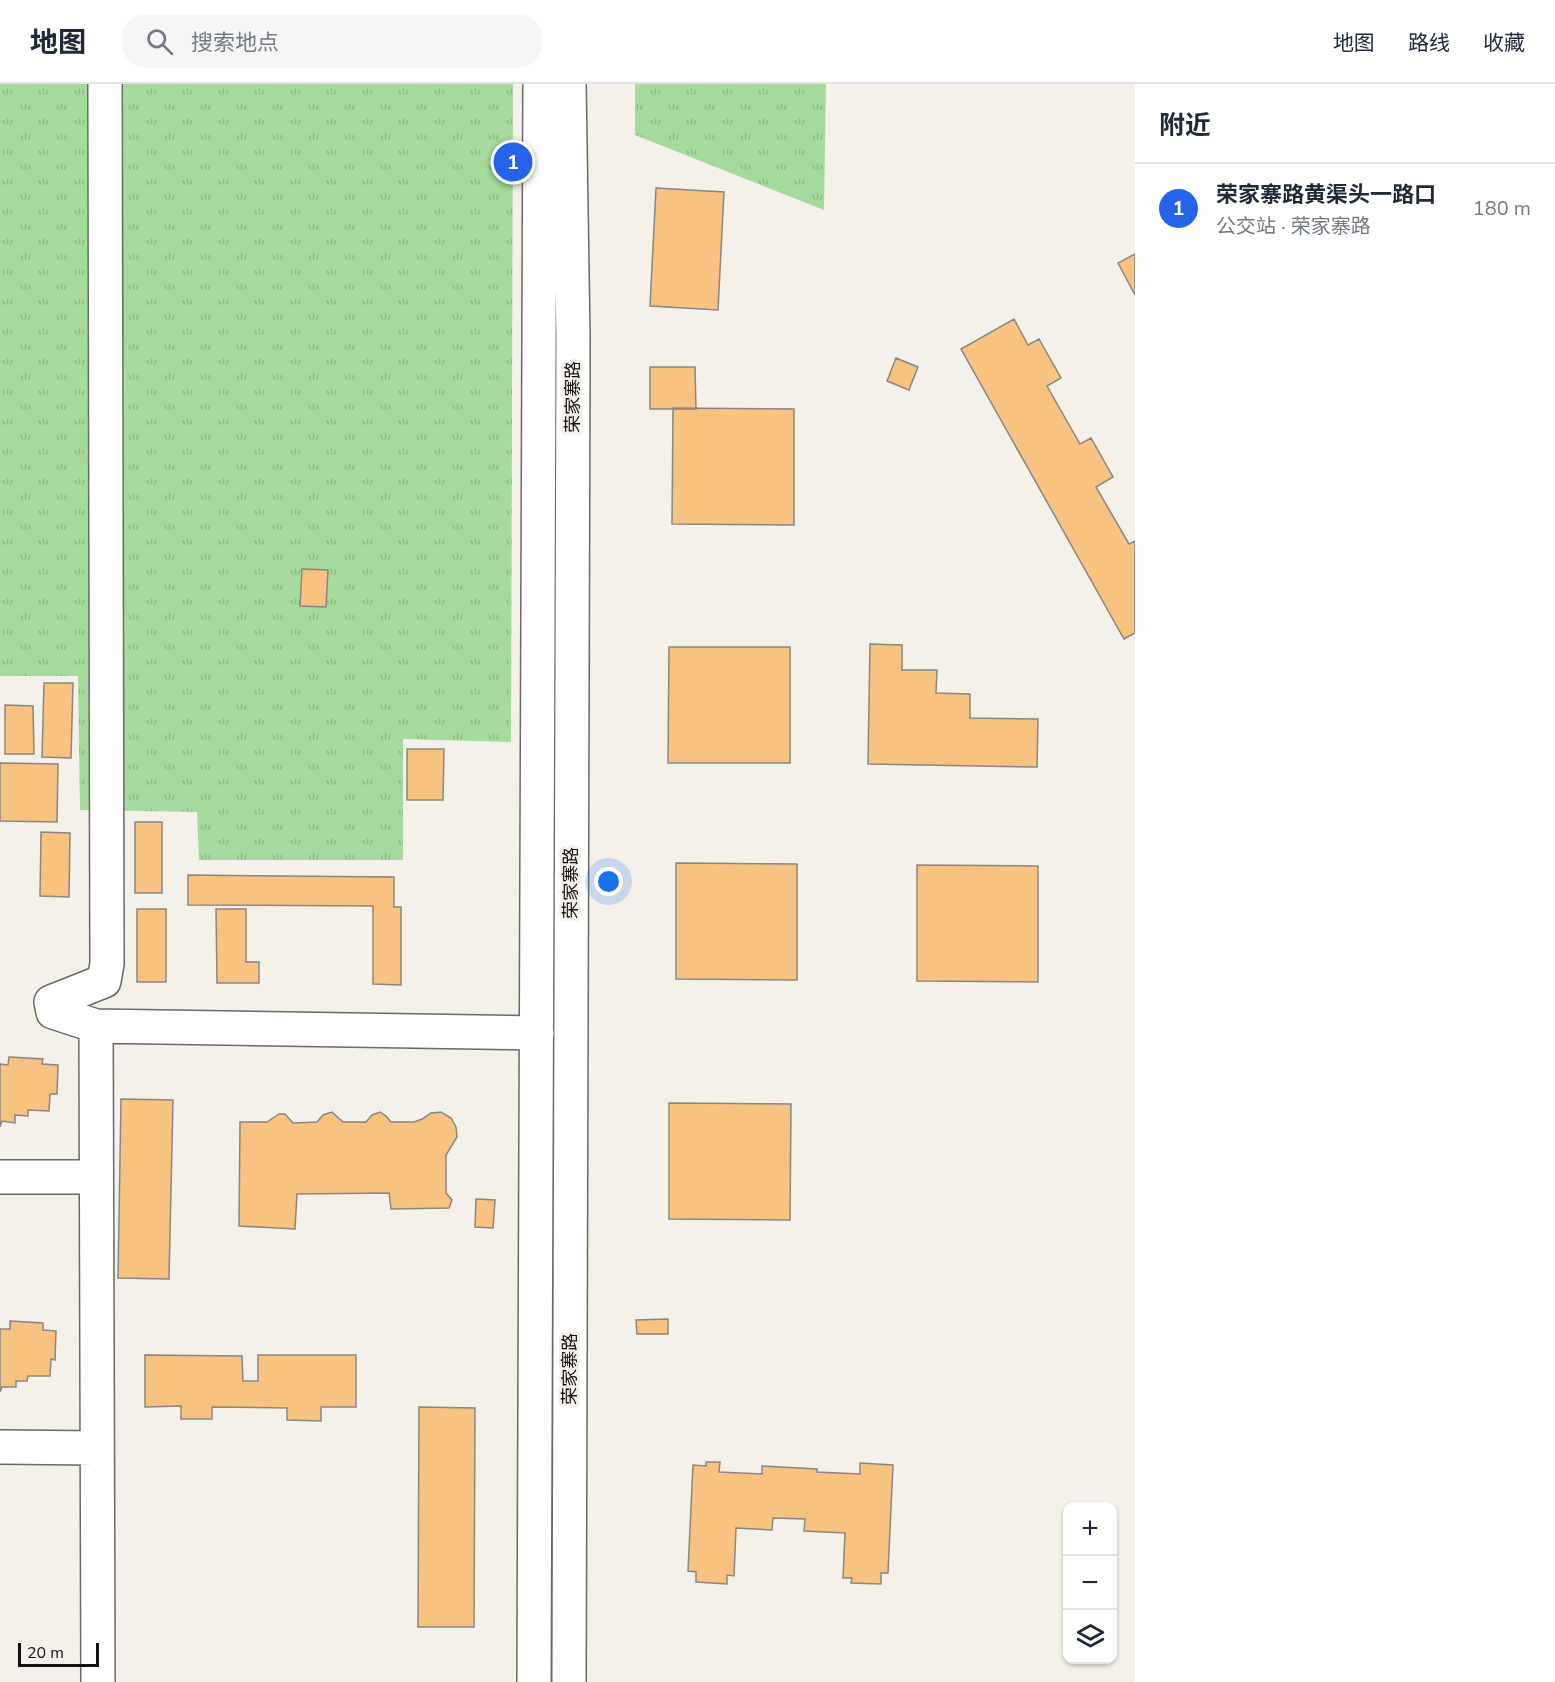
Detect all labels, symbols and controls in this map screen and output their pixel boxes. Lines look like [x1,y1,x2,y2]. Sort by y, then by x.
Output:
search box [122,14,542,68]
text: 地图 [30,24,86,62]
icon: search [143,25,176,58]
text: 搜索地点 [191,28,279,58]
text: 地图 [1333,29,1375,57]
text: 路线 [1408,29,1450,57]
text: 收藏 [1483,29,1525,57]
text: 附近 [1159,108,1211,143]
pin: 1 [494,140,532,184]
text: 荣家寨路黄渠头一路口 [1216,180,1436,210]
text: 1 [1173,195,1185,222]
text: 180 m [1473,195,1531,222]
text: 公交站 · 荣家寨路 [1216,213,1371,240]
street label: 荣家寨路 [561,361,585,433]
street label: 荣家寨路 [559,847,583,919]
your location [594,867,623,896]
street label: 荣家寨路 [558,1333,582,1405]
map controls [1063,1502,1117,1664]
button: + [1063,1502,1117,1556]
button: − [1063,1556,1117,1610]
button: layers [1063,1610,1117,1664]
scale bar [18,1640,99,1668]
text: 20 m [27,1642,64,1664]

